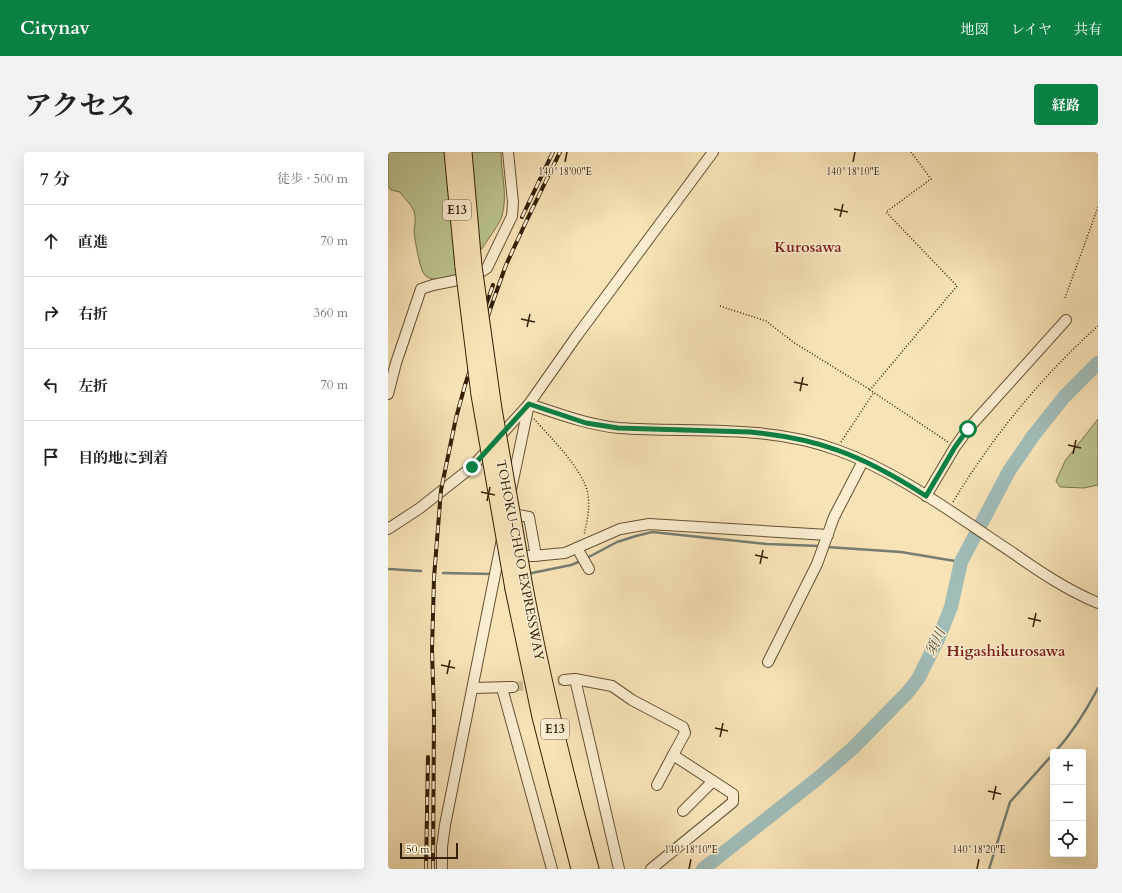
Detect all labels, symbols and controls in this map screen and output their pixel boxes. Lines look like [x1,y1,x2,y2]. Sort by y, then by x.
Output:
text: Citynav [20,15,90,41]
text: 地図 [961,20,989,39]
text: レイヤ [1011,20,1052,39]
text: 共有 [1074,20,1102,39]
button: 経路 [1034,84,1098,125]
text: アクセス [24,87,135,125]
text: 140°18'00"E [538,165,592,179]
text: 140°18'10"E [826,165,880,179]
text: 7 分 [40,168,70,191]
text: 徒歩 · 500 m [277,170,348,188]
road number: E13 [443,200,471,220]
icon: ahead [40,230,62,252]
text: 直進 [78,232,108,252]
text: 70 m [320,232,348,250]
district label: Kurosawa [774,237,842,257]
icon: right [40,302,62,324]
text: 右折 [78,304,108,324]
text: 360 m [314,304,348,322]
icon: left [40,374,62,396]
text: 左折 [78,376,108,396]
text: 70 m [320,376,348,394]
route start [959,420,977,438]
icon: arrive [40,446,62,468]
text: 目的地に到着 [78,448,168,468]
route end [463,458,481,476]
street label: TOHOKU-CHUO EXPRESSWAY [492,458,548,663]
water label: 須川 [921,624,951,659]
district label: Higashikurosawa [947,641,1066,661]
road number: E13 [541,719,569,739]
map controls [1050,749,1086,857]
button: + [1050,749,1086,785]
button: − [1050,785,1086,821]
button: locate [1050,821,1086,857]
scale bar [400,841,458,860]
text: 50 m [406,842,430,857]
text: 140°18'10"E [664,843,718,857]
text: 140°18'20"E [952,843,1006,857]

